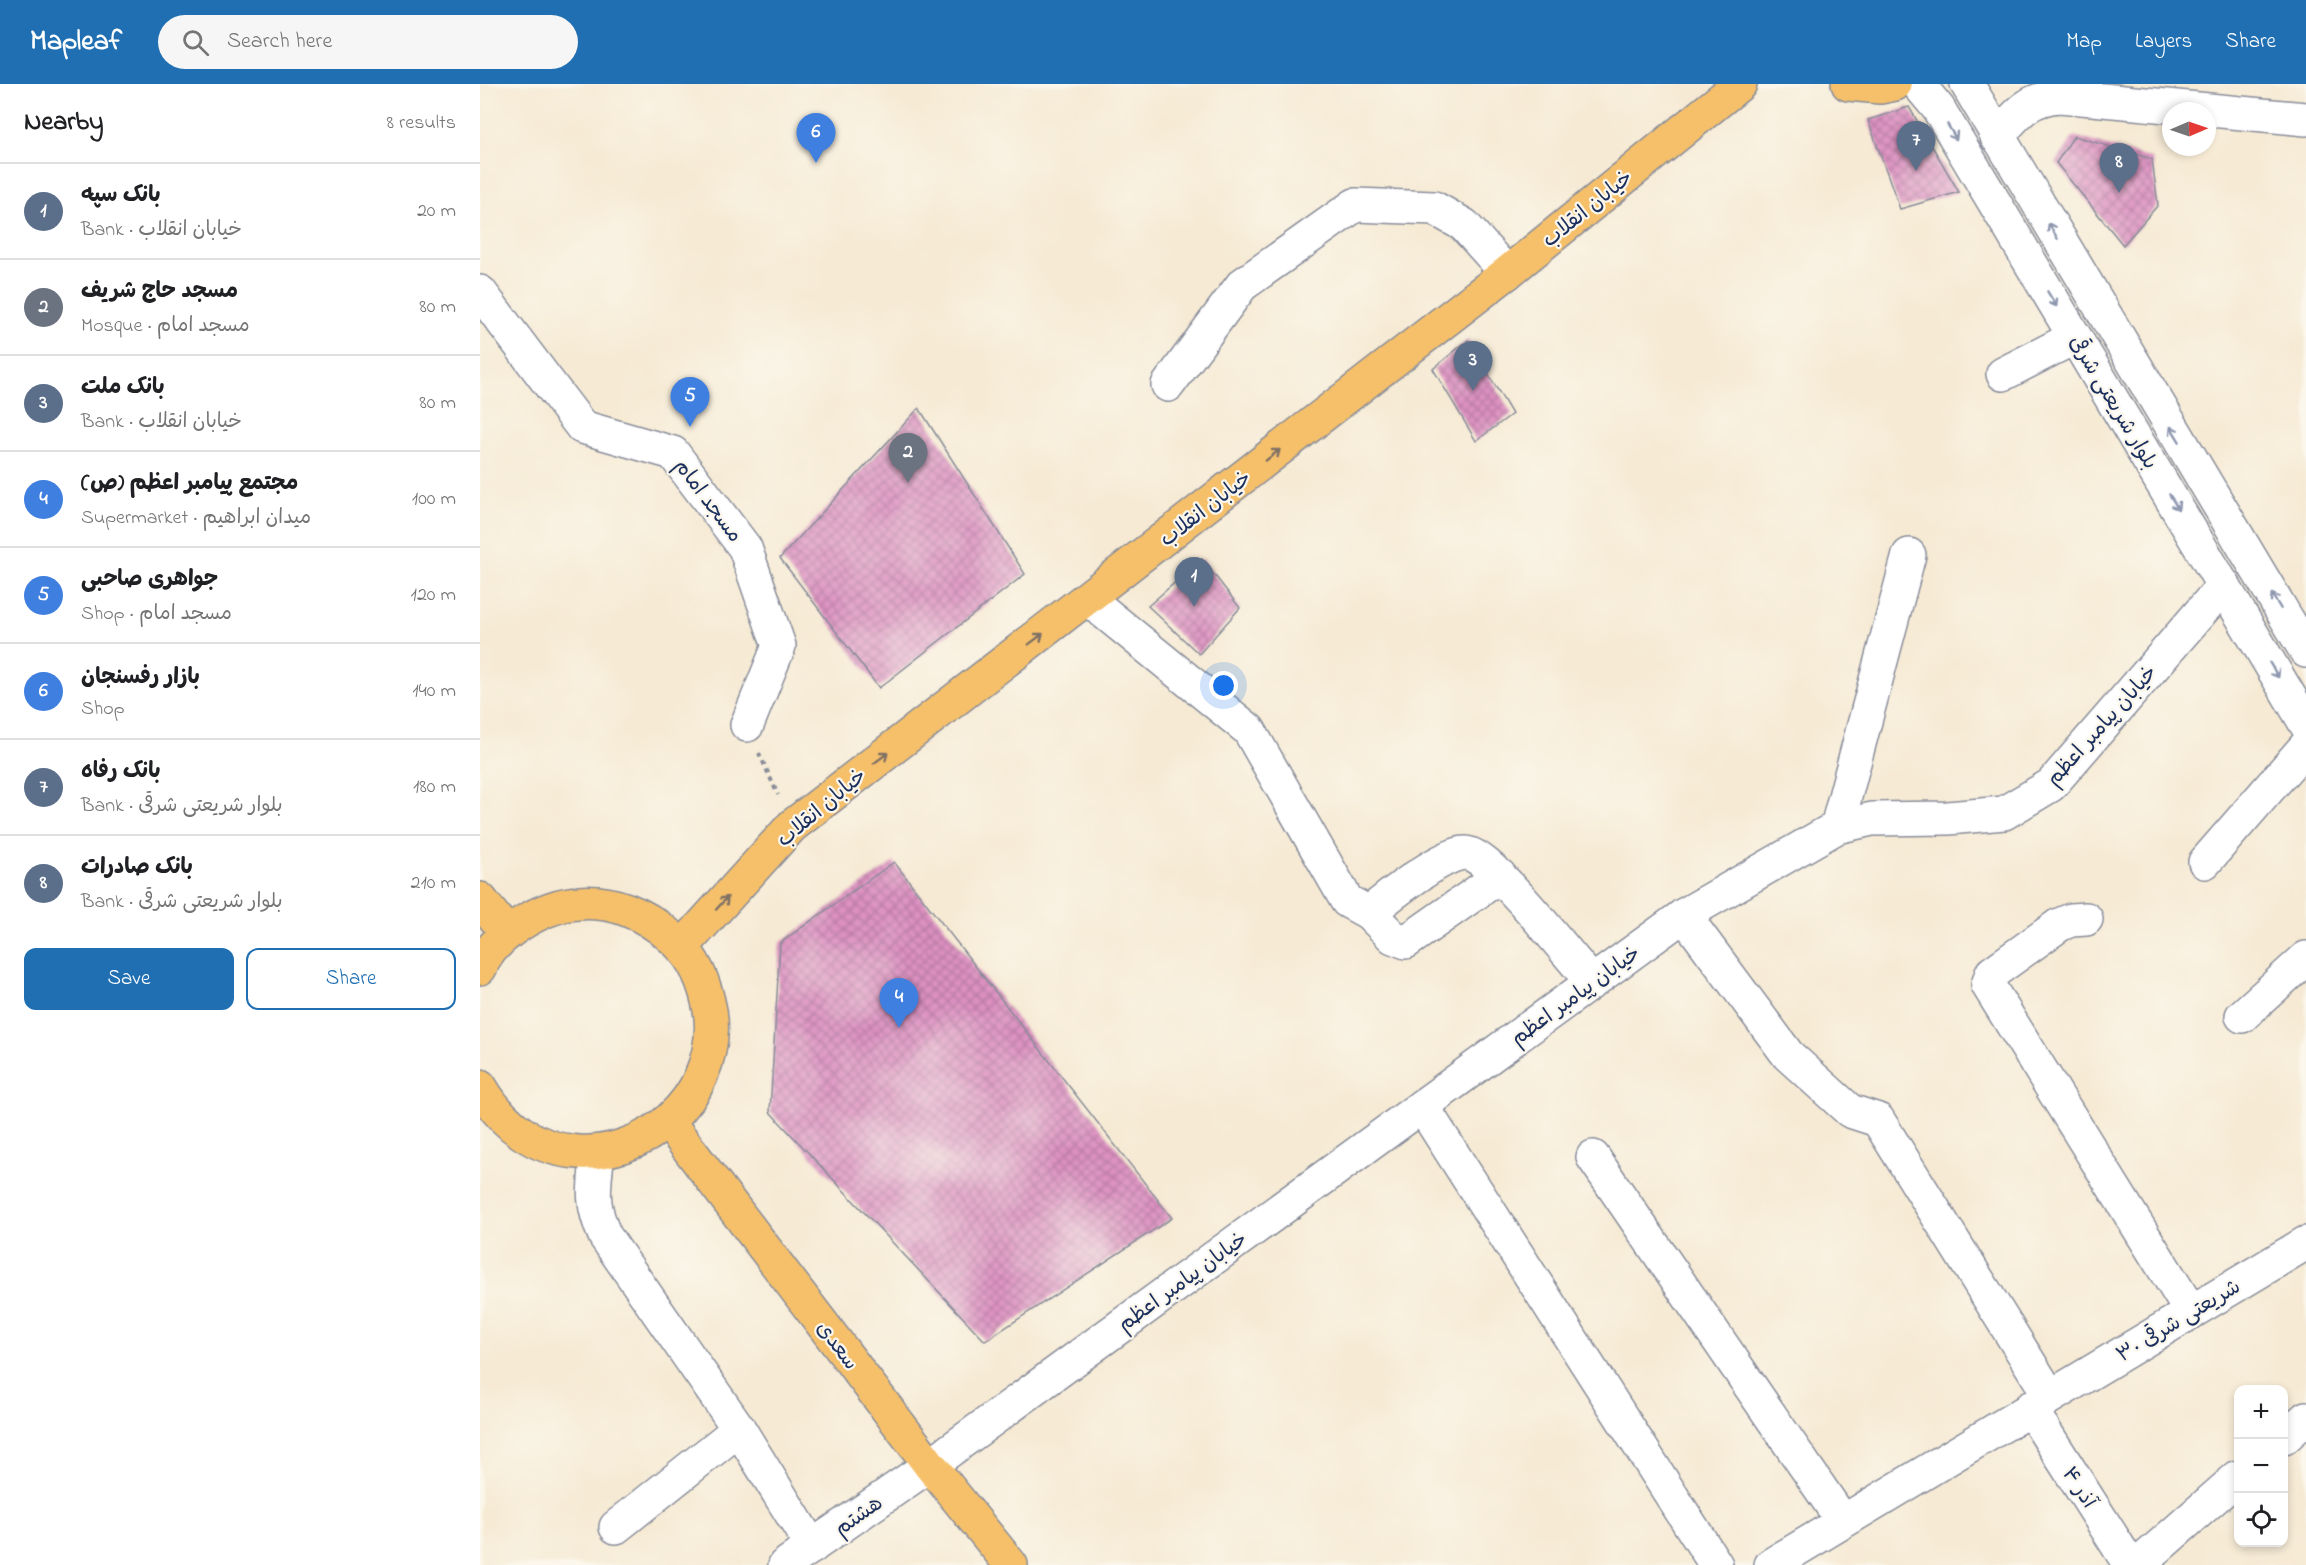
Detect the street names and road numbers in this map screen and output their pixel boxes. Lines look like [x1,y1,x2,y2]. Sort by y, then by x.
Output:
street label: خیابان انقلاب [1536,164,1640,256]
street label: بلوار شریعتی شرقی [2060,330,2164,476]
street label: مسجد امام [666,453,749,549]
street label: خیابان انقلاب [1154,464,1258,555]
street label: خیابان پیامبر اعظم [2040,659,2165,794]
street label: خیابان انقلاب [771,762,874,855]
street label: خیابان پیامبر اعظم [1505,939,1647,1054]
street label: خیابان پیامبر اعظم [1112,1225,1254,1340]
street label: شریعتی شرقی ۳۰ [2111,1273,2247,1371]
street label: سعدی [808,1315,865,1377]
street label: آذر ۴ [2054,1461,2103,1516]
street label: هشتم [829,1489,890,1544]

